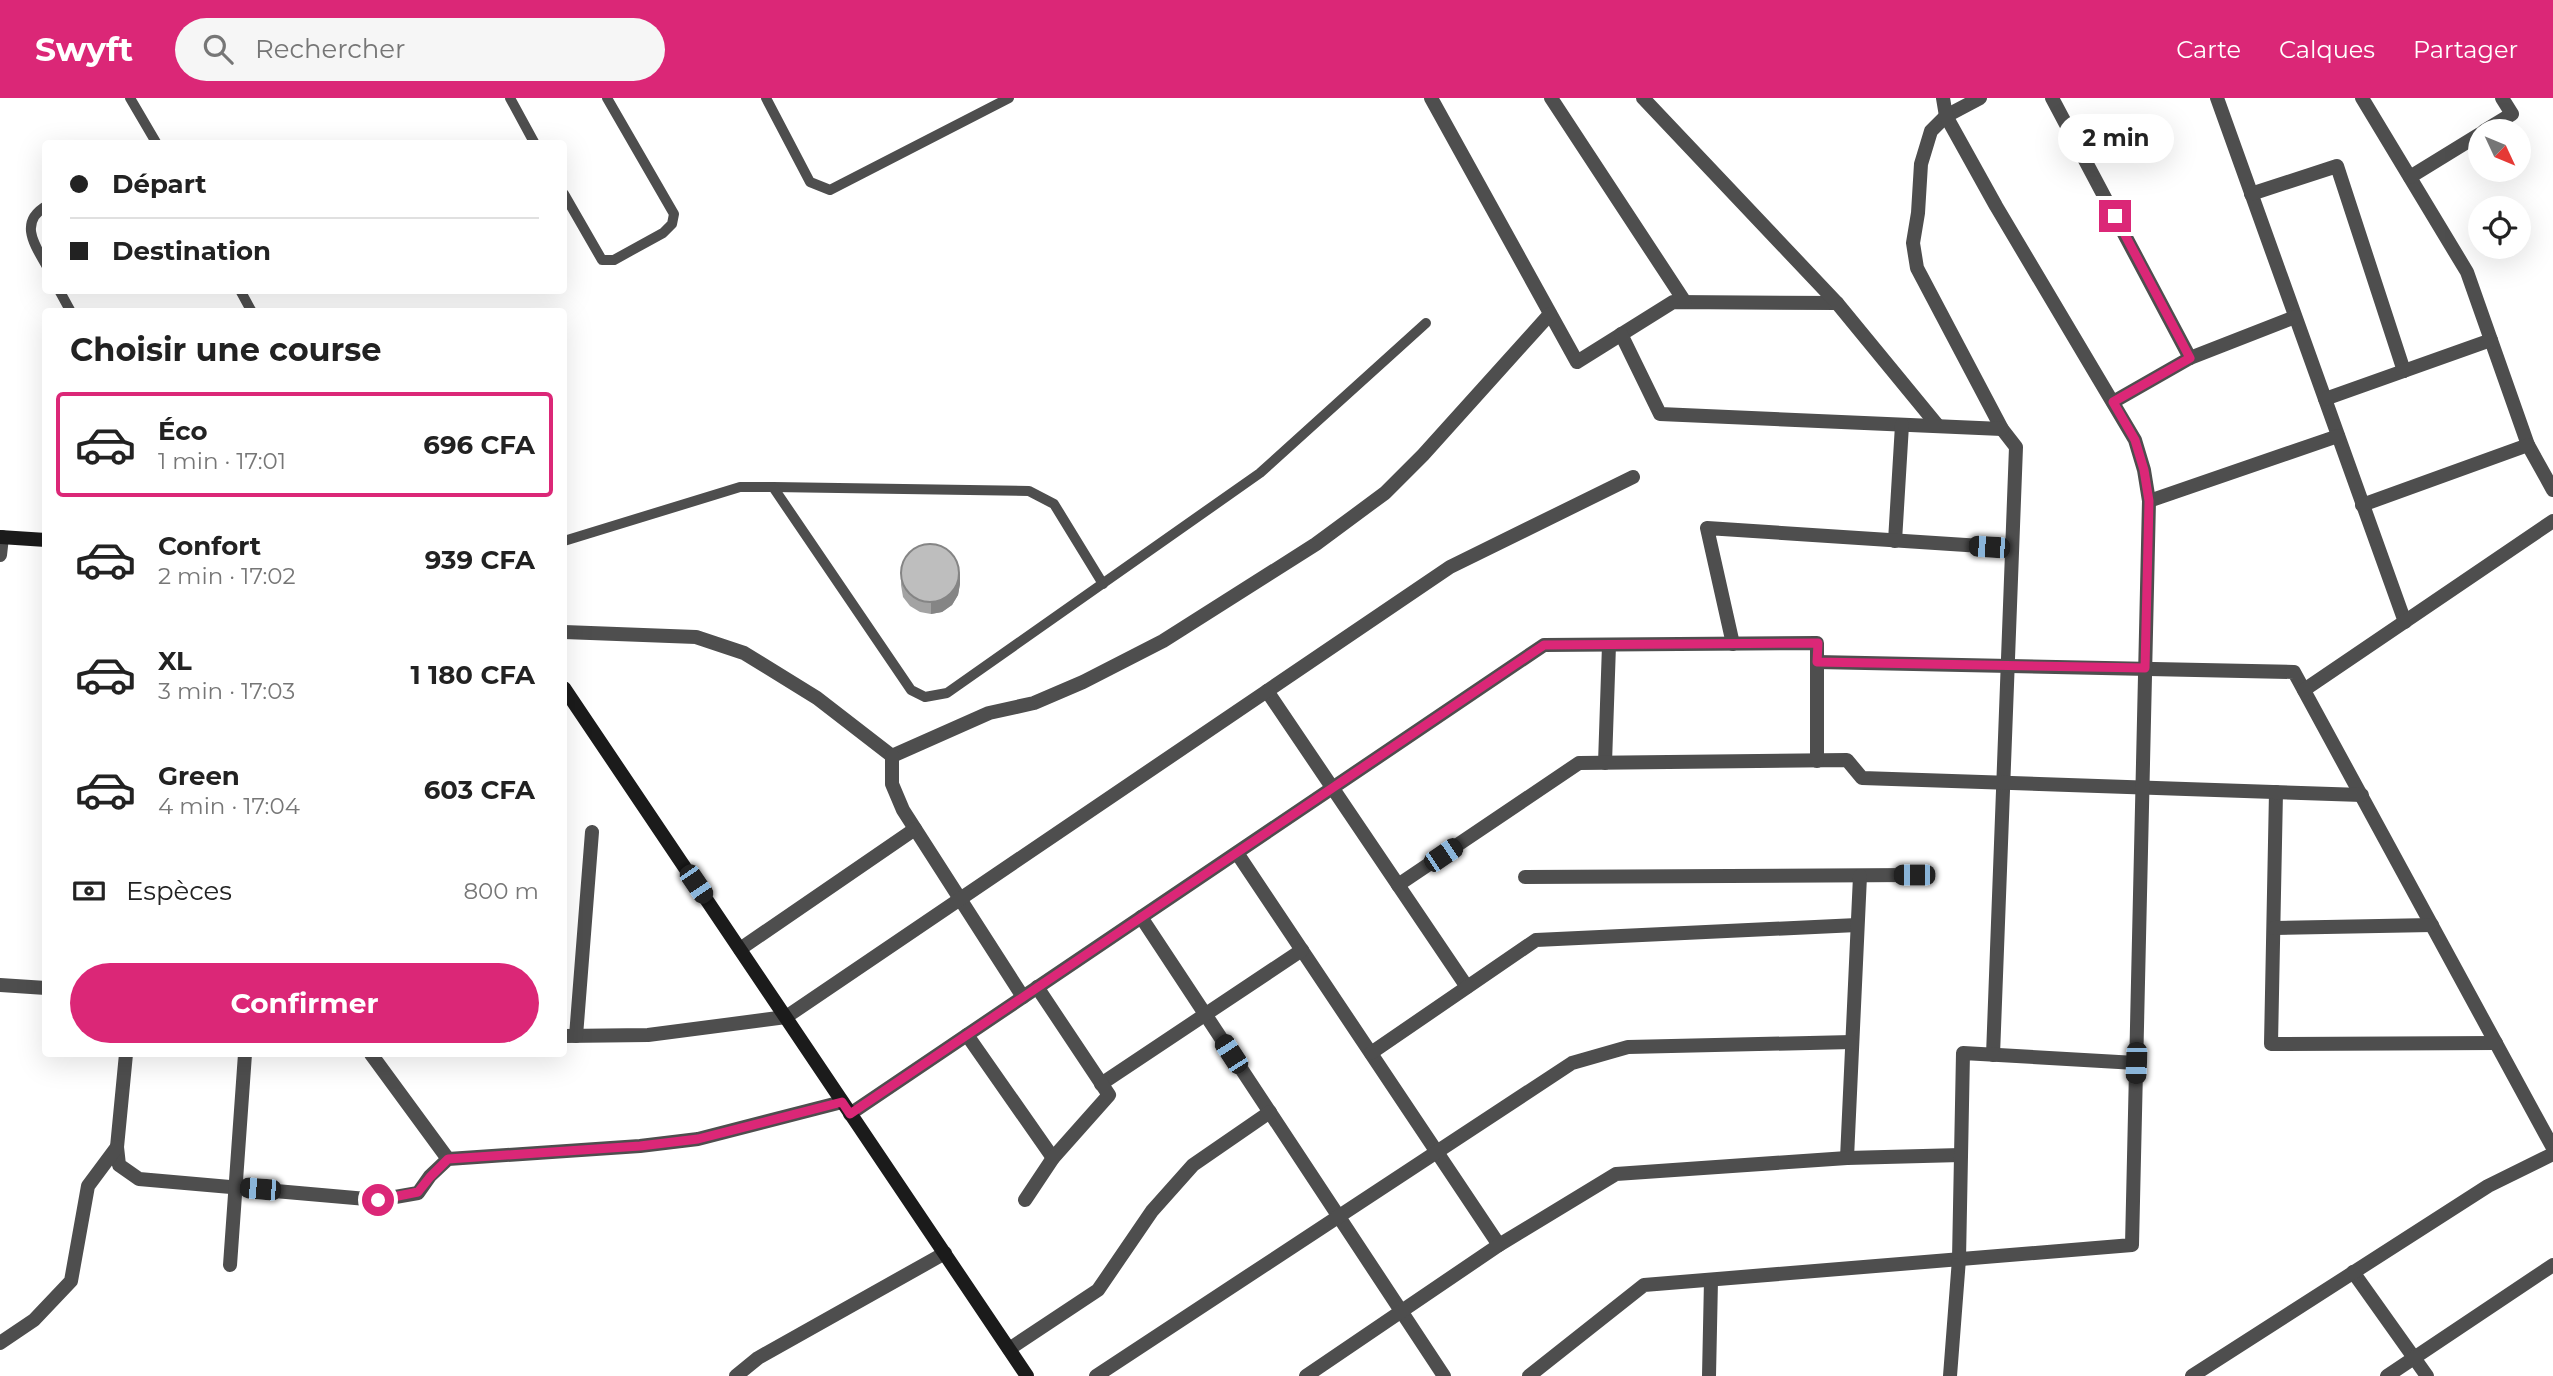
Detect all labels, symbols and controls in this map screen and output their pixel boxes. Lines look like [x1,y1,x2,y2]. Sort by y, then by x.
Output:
search box [175,18,665,81]
text: Swyft [35,29,133,69]
icon: search [199,30,237,68]
text: Rechercher [255,33,406,65]
text: Carte [2176,35,2241,64]
text: Calques [2279,35,2375,64]
text: Partager [2413,35,2518,64]
callout: 2 min [2057,115,2173,164]
north arrow [2468,119,2530,182]
map controls [2468,119,2531,259]
text: 2 min [2082,124,2150,152]
text: Départ [112,168,207,200]
button: locate [2468,196,2531,259]
route end [2099,200,2131,232]
text: Destination [112,235,271,267]
text: Choisir une course [70,330,382,369]
icon: car [74,413,137,476]
text: Éco [158,415,208,447]
text: 696 CFA [423,429,535,461]
text: 1 min · 17:01 [158,447,286,475]
icon: car [74,528,137,591]
text: Confort [158,530,261,562]
car [1968,535,2011,559]
text: 939 CFA [425,544,535,576]
text: 2 min · 17:02 [158,562,296,590]
icon: car [74,643,137,706]
text: XL [158,645,192,677]
text: 1 180 CFA [410,659,535,691]
text: 3 min · 17:03 [158,677,295,705]
icon: car [74,758,137,821]
text: Green [158,760,240,792]
text: 603 CFA [424,774,535,806]
text: 4 min · 17:04 [158,792,300,820]
car [1420,835,1467,875]
car [676,861,717,907]
car [1894,865,1936,886]
icon: cash [70,872,108,910]
text: Espèces [126,875,232,907]
text: 800 m [463,877,539,905]
button: Confirmer [70,963,539,1043]
car [1211,1031,1252,1077]
car [2125,1042,2148,1084]
car [239,1177,282,1201]
route start [362,1184,394,1216]

